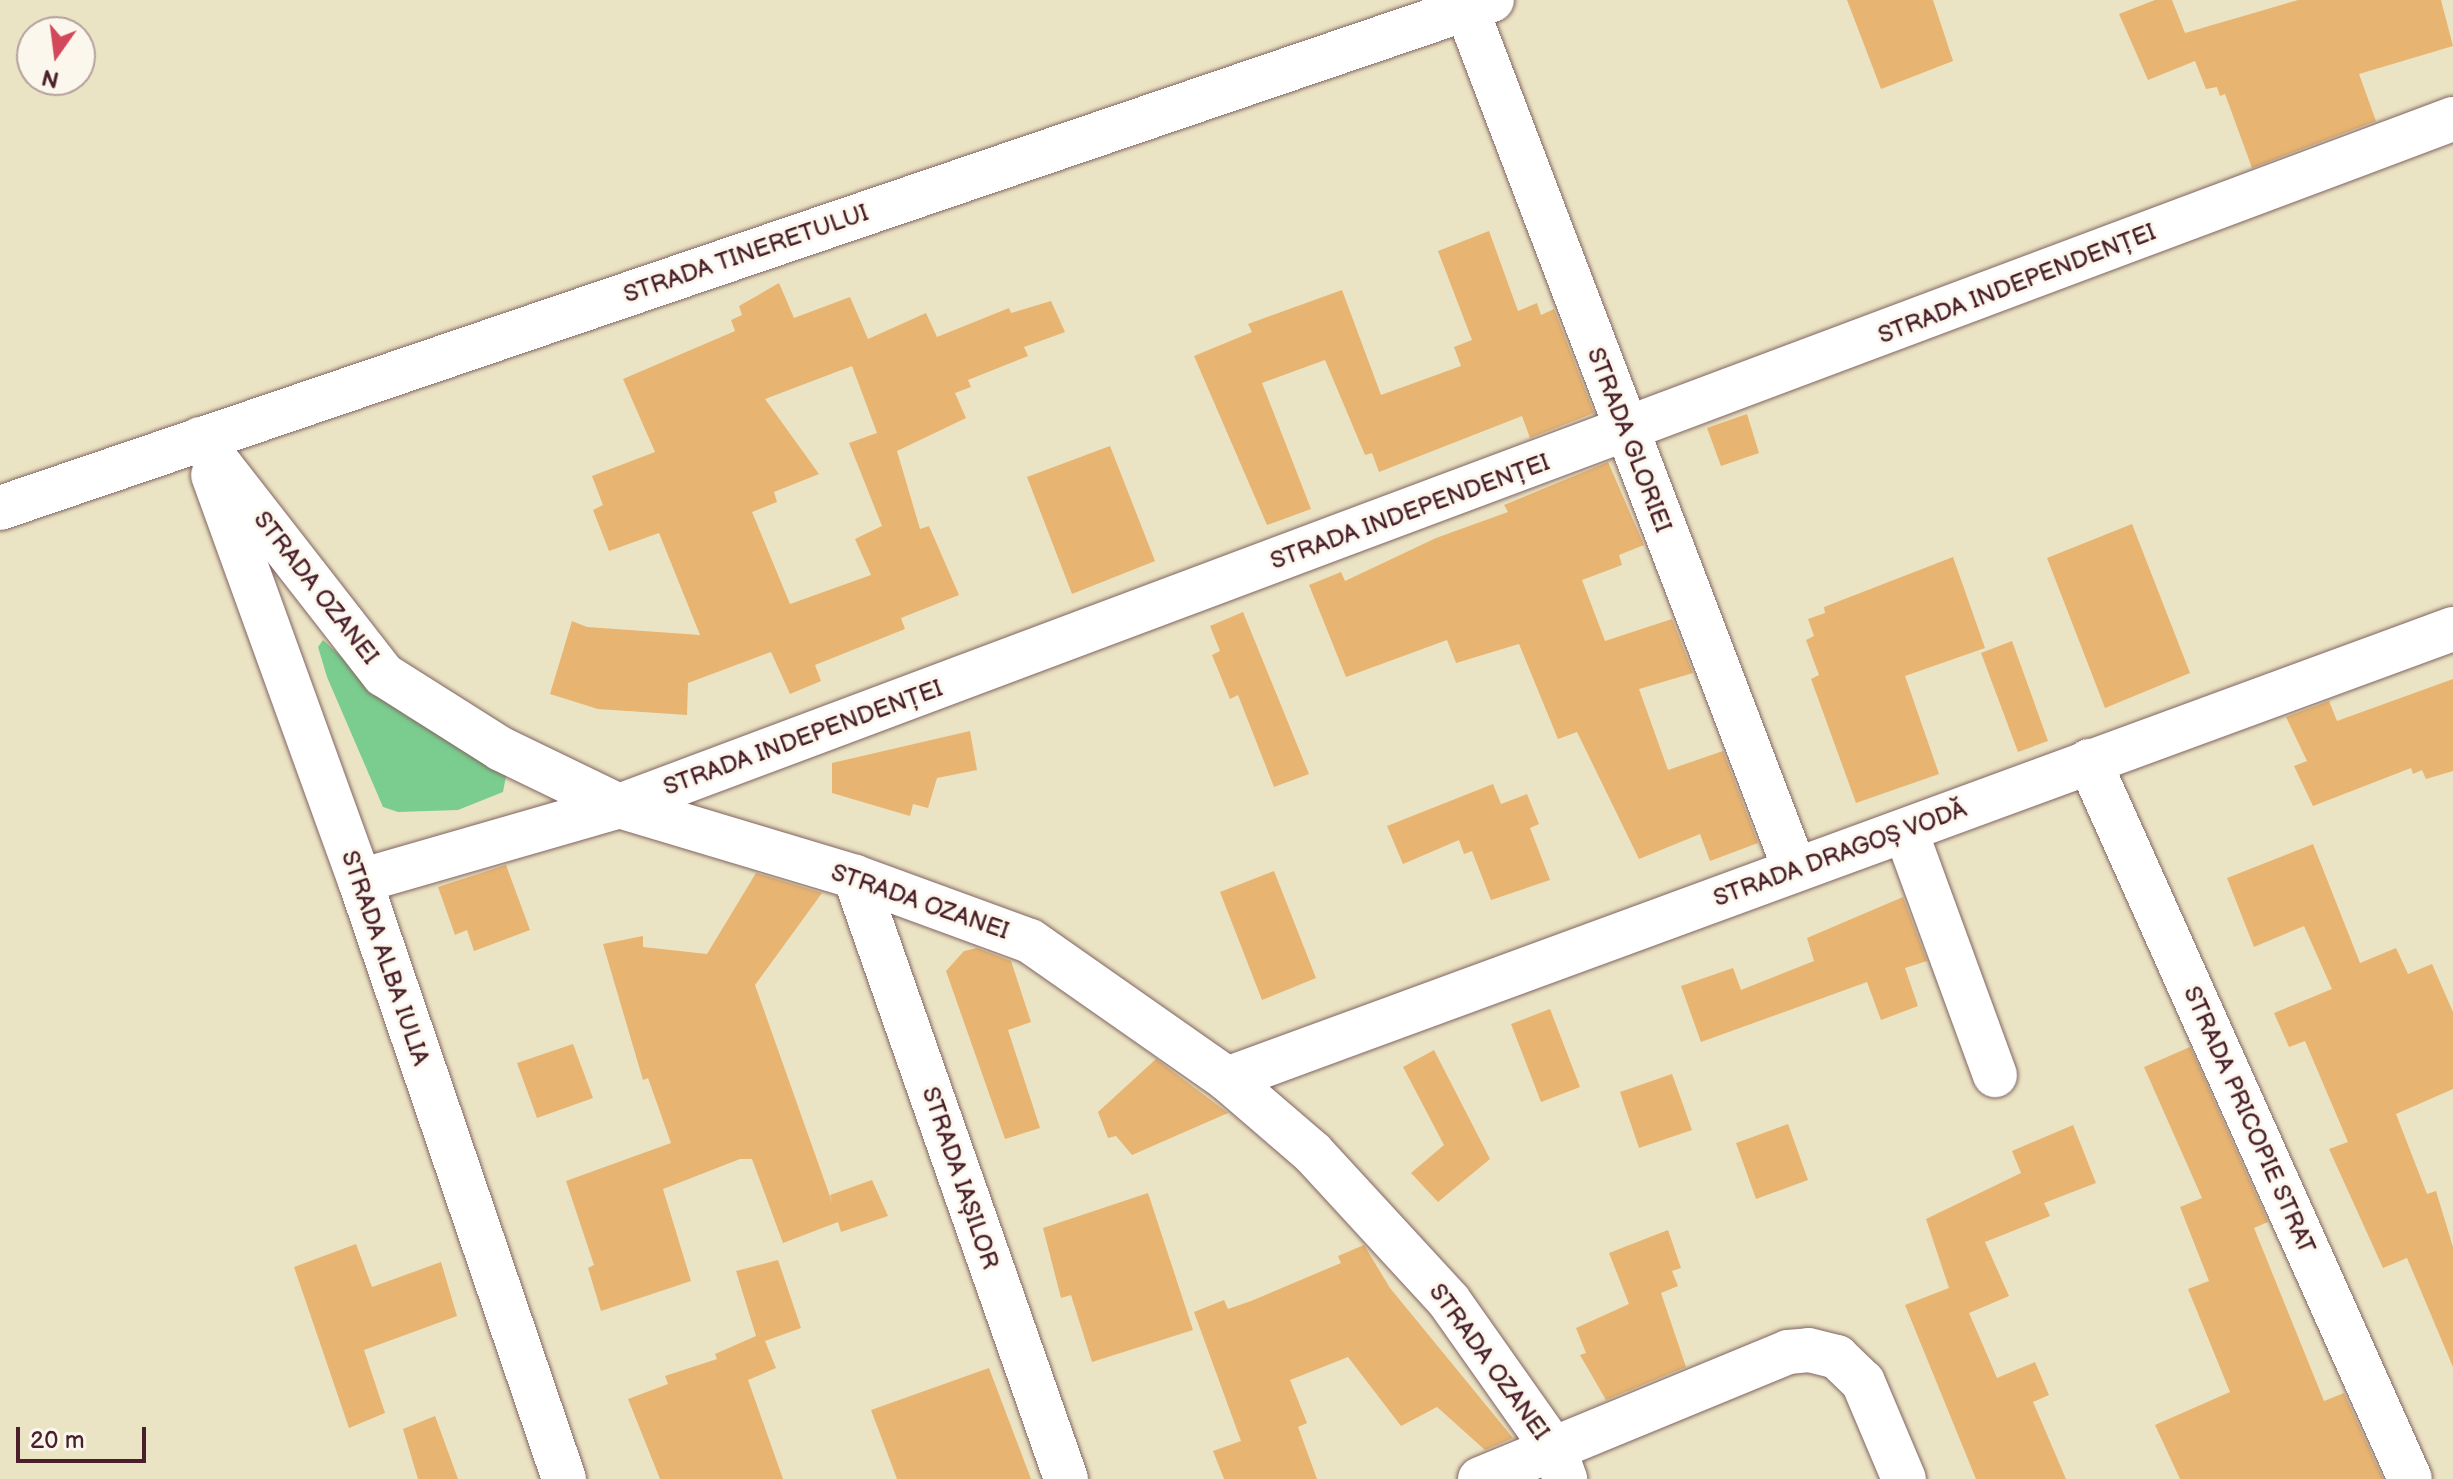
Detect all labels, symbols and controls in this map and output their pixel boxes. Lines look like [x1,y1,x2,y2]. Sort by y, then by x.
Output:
north arrow [16,16,96,96]
text: N [39,63,62,93]
street label: STRADA TINERETULUI [620,198,872,310]
street label: STRADA INDEPENDENȚEI [1874,218,2160,350]
street label: STRADA GLORIEI [1581,344,1677,536]
street label: STRADA INDEPENDENȚEI [1266,448,1554,576]
street label: STRADA OZANEI [247,506,385,670]
street label: STRADA INDEPENDENȚEI [659,674,947,802]
street label: STRADA DRAGOȘ VODĂ [1709,795,1971,913]
street label: STRADA ALBA IULIA [335,847,435,1069]
street label: STRADA OZANEI [827,858,1013,946]
street label: STRADA PRICOPIE STRAT [2177,982,2321,1258]
street label: STRADA IAȘILOR [915,1083,1005,1273]
street label: STRADA OZANEI [1423,1278,1555,1446]
scale bar [20,1411,150,1461]
text: 20 m [30,1426,85,1455]

